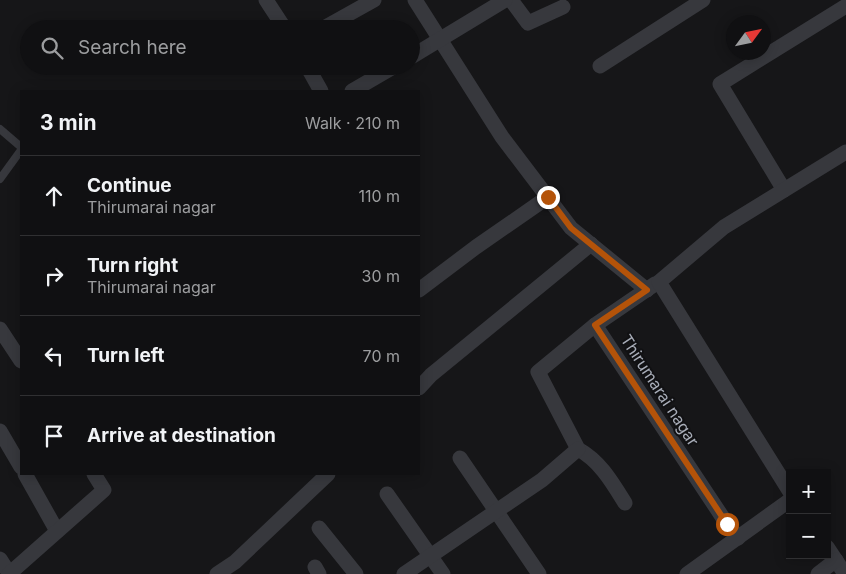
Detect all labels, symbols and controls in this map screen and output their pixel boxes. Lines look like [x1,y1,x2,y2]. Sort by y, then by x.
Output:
north arrow [726,15,771,60]
search box [20,20,420,75]
icon: search [38,34,66,62]
text: Search here [78,36,187,59]
text: 3 min [40,110,96,135]
text: Walk · 210 m [305,113,400,133]
text: Continue [87,174,172,197]
icon: ahead [40,182,68,210]
text: 110 m [358,186,400,206]
route end [537,186,560,209]
text: Thirumarai nagar [87,197,216,217]
text: Turn right [87,254,178,277]
icon: right [40,262,68,290]
text: 30 m [362,266,400,286]
text: Thirumarai nagar [87,277,216,297]
street label: Thirumarai nagar [617,331,703,449]
icon: left [40,342,68,370]
text: Turn left [87,344,165,367]
text: 70 m [363,346,400,366]
icon: arrive [40,422,68,450]
text: Arrive at destination [87,424,276,447]
map controls [786,469,831,559]
button: + [786,469,831,514]
route start [716,513,739,536]
button: − [786,514,831,559]

